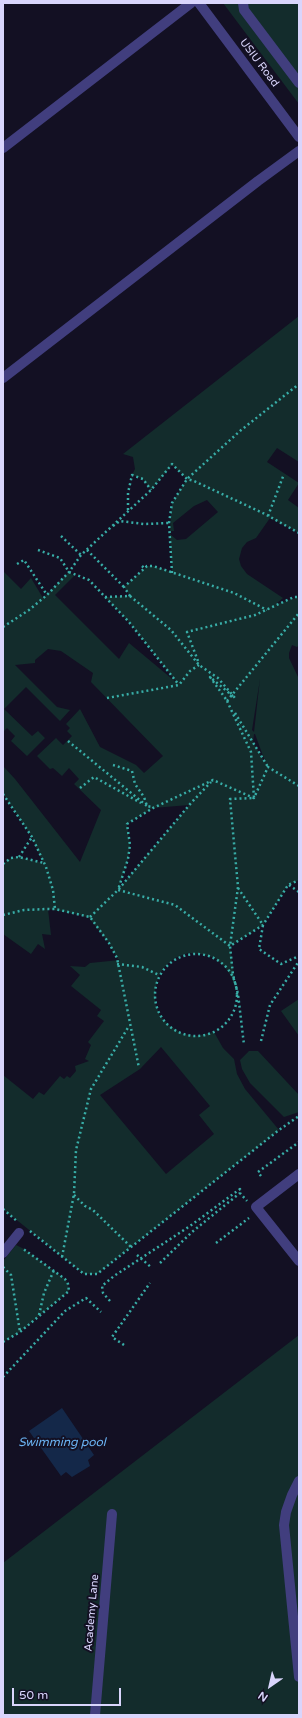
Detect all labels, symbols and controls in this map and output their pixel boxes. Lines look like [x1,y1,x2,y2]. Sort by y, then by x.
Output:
street label: USIU Road [237,36,281,90]
water label: Swimming pool [18,1436,106,1450]
street label: Academy Lane [82,1574,102,1652]
north arrow [250,1666,290,1706]
scale bar [14,1680,123,1706]
text: 50 m [19,1688,48,1702]
text: N [256,1689,270,1704]

